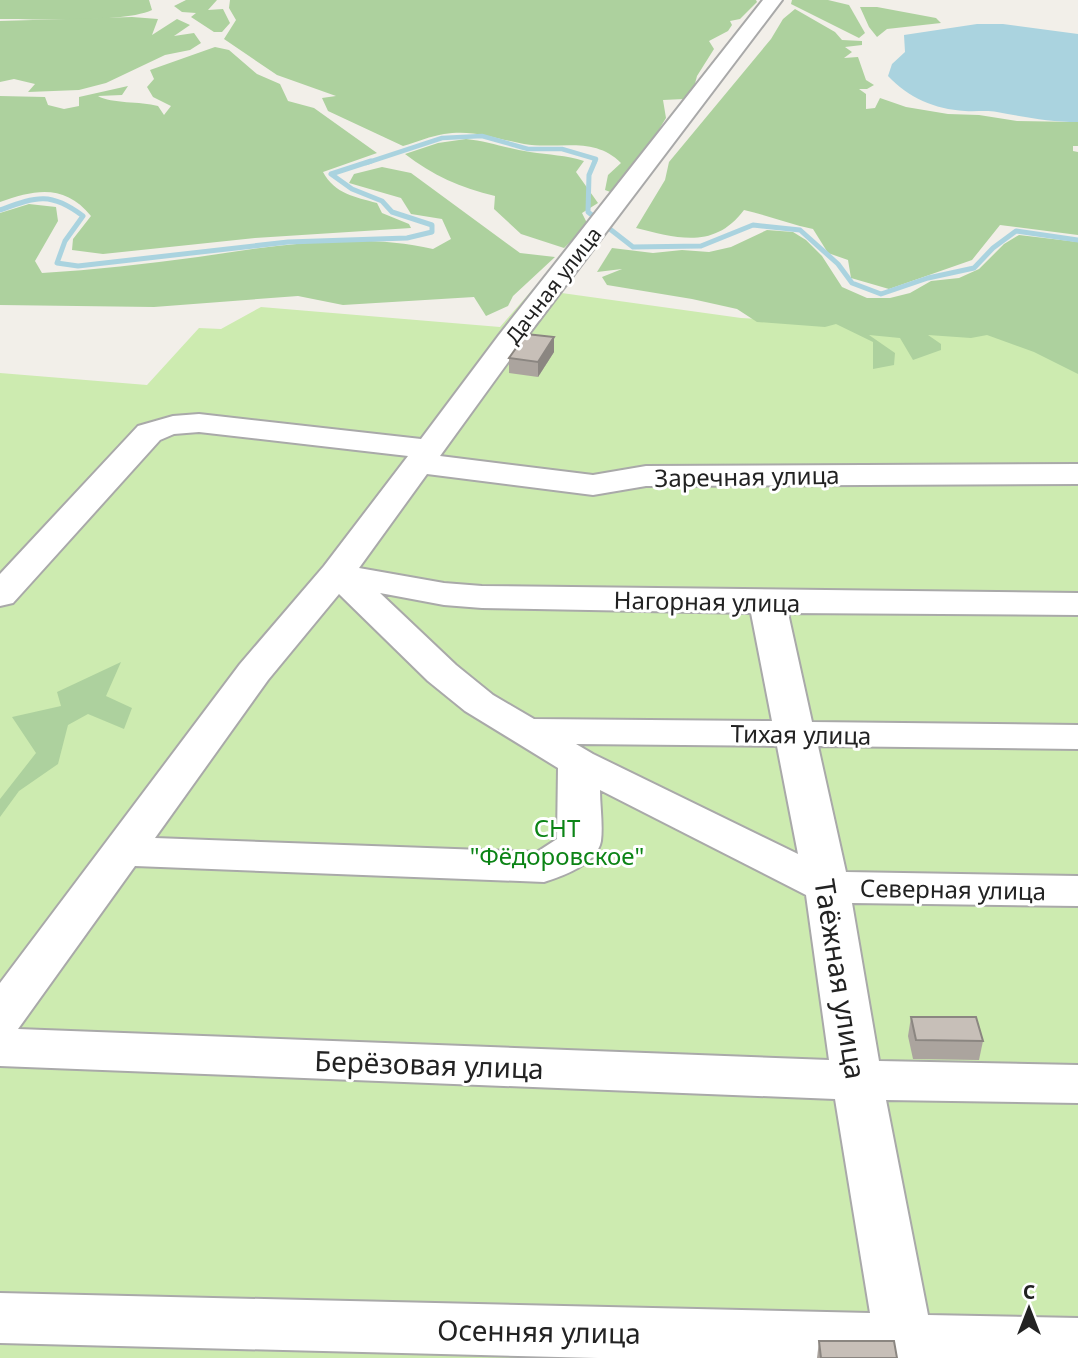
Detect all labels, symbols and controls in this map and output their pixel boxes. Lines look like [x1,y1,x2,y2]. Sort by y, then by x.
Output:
street label: Дачная улица [499,221,607,349]
street label: Заречная улица [654,458,840,494]
street label: Нагорная улица [613,583,801,619]
street label: Тихая улица [730,716,872,752]
park label: СНТ "Фёдоровское" [470,811,644,872]
street label: Северная улица [860,871,1046,907]
street label: Таёжная улица [806,876,876,1082]
street label: Берёзовая улица [314,1041,544,1087]
north arrow [994,1274,1064,1344]
text: С [1023,1279,1035,1305]
street label: Осенняя улица [437,1310,641,1352]

